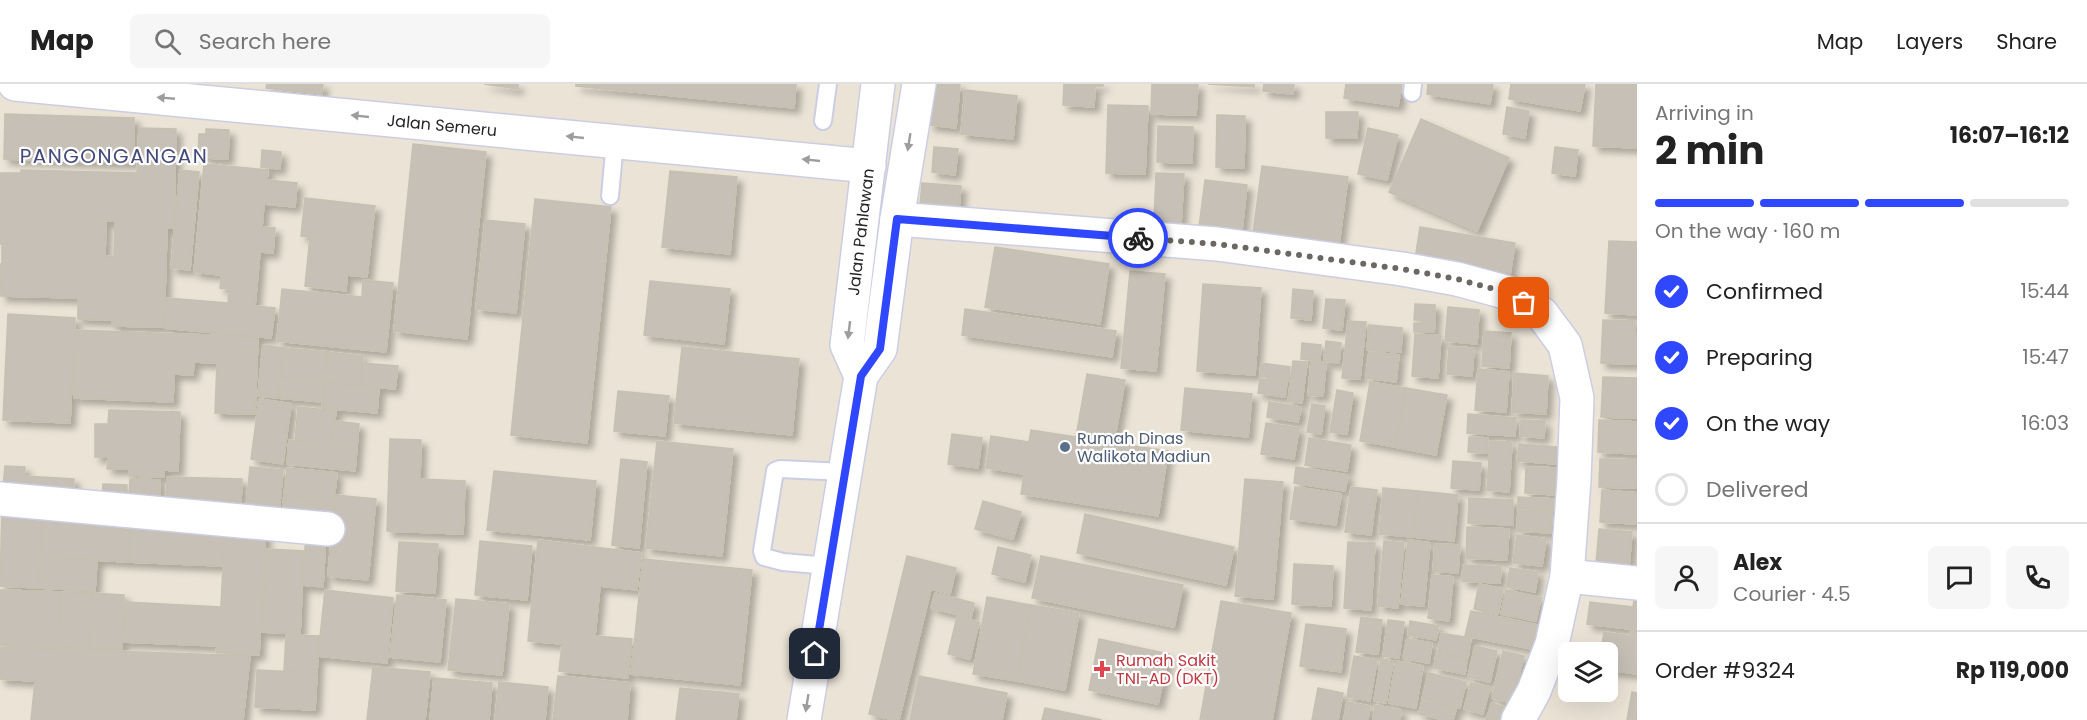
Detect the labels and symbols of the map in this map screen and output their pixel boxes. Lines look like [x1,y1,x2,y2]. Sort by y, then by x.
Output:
one-way arrow [156,93,175,103]
street label: Jalan Semeru [386,108,498,142]
one-way arrow [350,111,369,121]
one-way arrow [565,132,584,142]
one-way arrow [905,132,914,151]
district label: PANGONGANGAN [20,142,208,170]
one-way arrow [801,155,820,165]
street label: Jalan Pahlawan [841,167,879,297]
courier [1108,208,1168,268]
pin [1498,277,1549,328]
one-way arrow [844,320,853,339]
place label: Rumah Dinas Walikota Madiun [1077,427,1211,468]
marker: Rumah Dinas Walikota Madiun [1058,440,1072,454]
pin [789,628,840,679]
place label: Rumah Sakit TNI-AD (DKT) [1116,649,1219,690]
marker: Rumah Sakit TNI-AD (DKT) [1093,660,1111,678]
one-way arrow [802,694,811,713]

